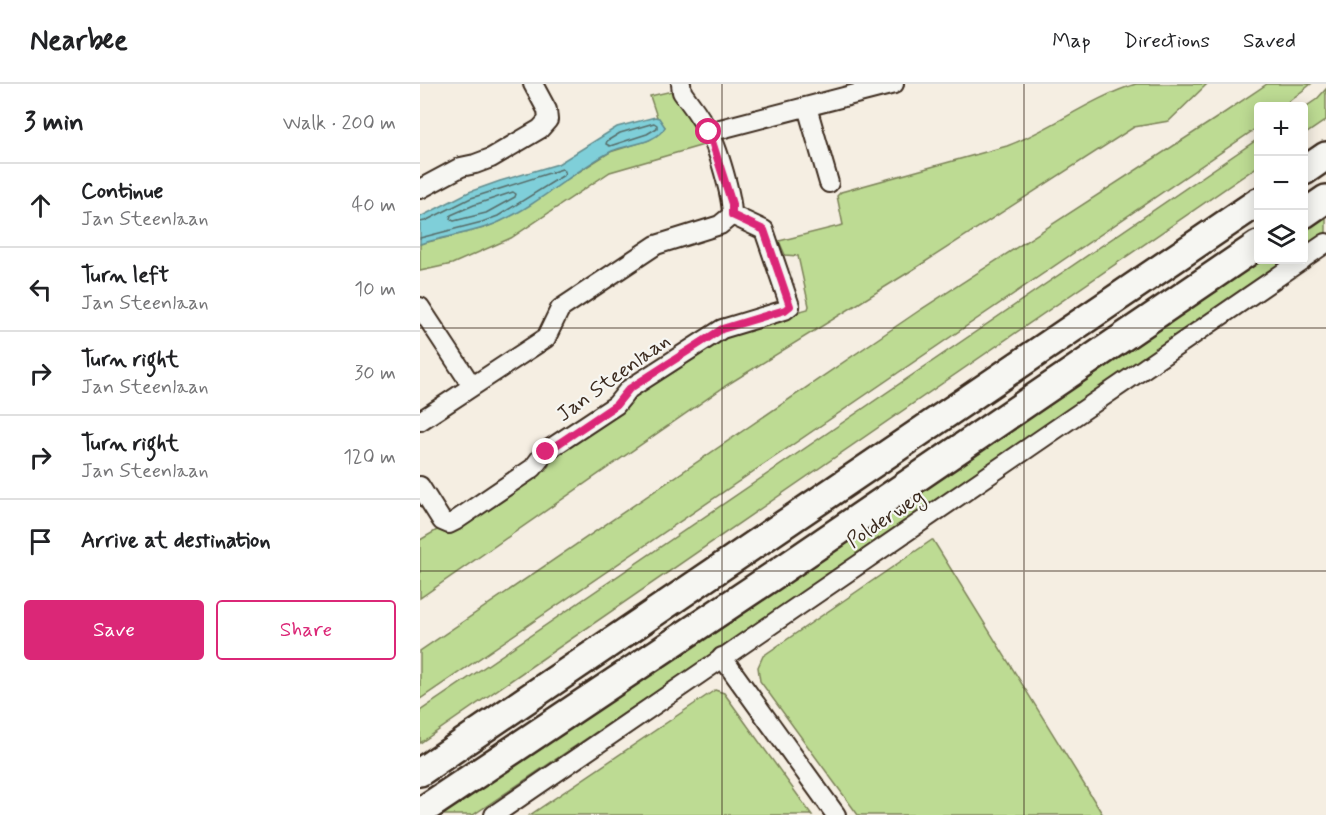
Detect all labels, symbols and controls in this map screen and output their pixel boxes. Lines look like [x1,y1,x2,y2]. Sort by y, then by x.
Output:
text: Nearbee [30,23,128,60]
text: Map [1052,27,1091,55]
text: Directions [1124,27,1210,55]
text: Saved [1243,27,1296,55]
map controls [1254,102,1308,264]
button: + [1254,102,1308,156]
text: 3 min [24,106,84,140]
text: Walk · 200 m [283,110,396,137]
route start [695,118,721,144]
button: − [1254,156,1308,210]
text: Continue [81,178,163,206]
icon: ahead [24,189,57,222]
text: 40 m [352,192,396,219]
text: Jan Steenlaan [81,206,209,233]
button: layers [1254,210,1308,264]
text: Turn left [81,262,169,290]
icon: left [24,273,57,306]
text: 10 m [354,276,396,303]
text: Jan Steenlaan [81,290,209,317]
street label: Jan Steenlaan [551,327,676,429]
text: Turn right [81,346,179,374]
icon: right [24,357,57,390]
text: 30 m [354,360,396,387]
text: Jan Steenlaan [81,374,209,401]
text: Turn right [81,430,179,458]
route end [532,438,558,464]
icon: right [24,441,57,474]
text: 120 m [343,444,396,471]
text: Jan Steenlaan [81,458,209,485]
street label: Polderweg [841,483,930,556]
icon: arrive [24,525,57,558]
text: Arrive at destination [81,527,271,555]
button: Save [24,600,204,660]
button: Share [216,600,396,660]

